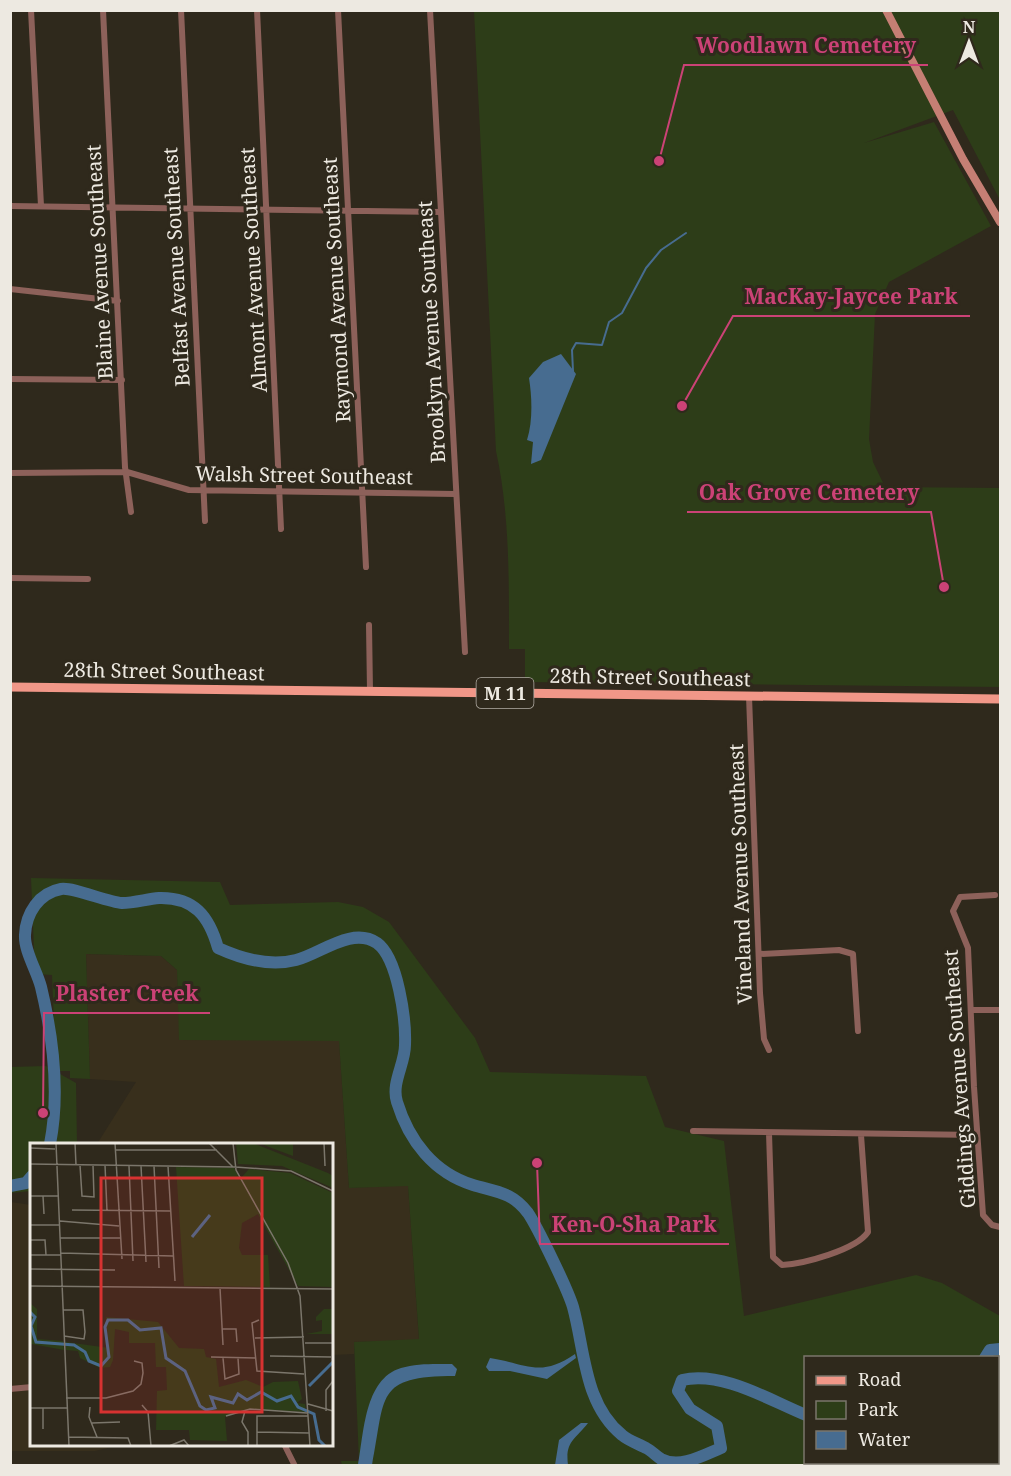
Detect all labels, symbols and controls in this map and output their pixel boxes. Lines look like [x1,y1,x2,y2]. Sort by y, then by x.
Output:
north arrow [939,12,999,72]
text: N [963,16,976,38]
callout: Woodlawn Cemetery [684,26,928,65]
text: Woodlawn Cemetery [696,31,917,59]
street label: Blaine Avenue Southeast [79,144,119,380]
street label: Belfast Avenue Southeast [156,147,196,387]
street label: Almont Avenue Southeast [233,147,273,393]
street label: Raymond Avenue Southeast [316,157,356,423]
street label: Brooklyn Avenue Southeast [411,200,451,464]
callout: MacKay-Jaycee Park [733,277,970,316]
text: MacKay-Jaycee Park [744,282,958,310]
street label: Walsh Street Southeast [195,460,413,490]
callout: Oak Grove Cemetery [687,473,931,512]
text: Oak Grove Cemetery [699,478,920,506]
street label: 28th Street Southeast [63,656,265,686]
street label: 28th Street Southeast [549,662,751,692]
road number: M 11 [476,678,534,708]
street label: Vineland Avenue Southeast [722,743,758,1005]
street label: Giddings Avenue Southeast [936,949,982,1209]
callout: Plaster Creek [44,974,210,1013]
text: Plaster Creek [56,979,199,1007]
inset map [30,1143,333,1446]
callout: Ken-O-Sha Park [540,1205,729,1244]
text: Ken-O-Sha Park [551,1210,717,1238]
legend [804,1356,999,1464]
text: Road [858,1367,901,1391]
text: Park [858,1397,898,1421]
text: Water [858,1427,911,1451]

